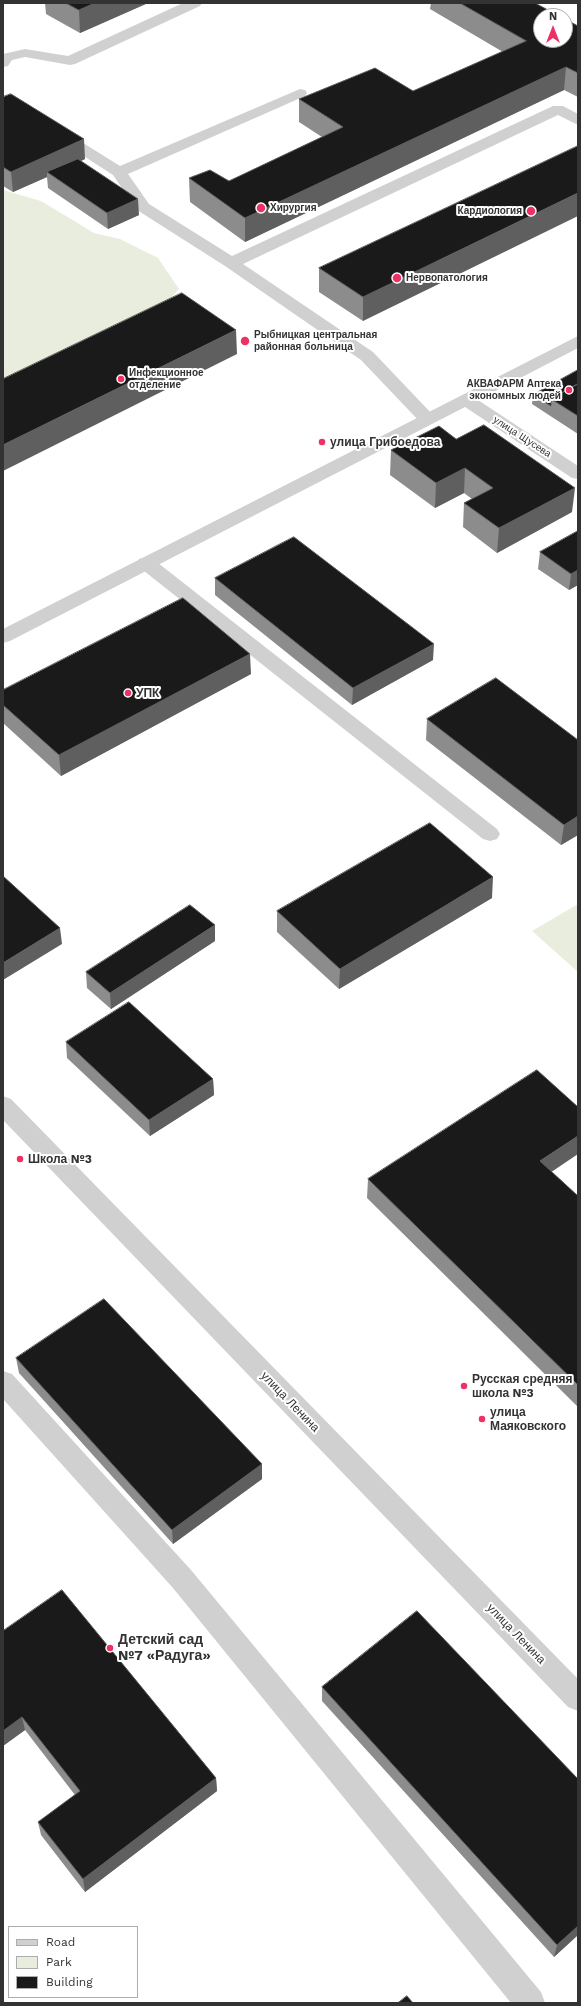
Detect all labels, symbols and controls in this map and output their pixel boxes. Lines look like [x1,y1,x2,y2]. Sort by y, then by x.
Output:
north arrow [533,8,573,48]
text: N [549,10,557,23]
marker: Хирургия [255,202,267,214]
place label: Хирургия [270,202,316,214]
place label: Кардиология [458,205,522,217]
marker: Кардиология [525,205,537,217]
marker: Нервопатология [391,272,403,284]
place label: Нервопатология [406,272,488,284]
place label: Рыбницкая центральная районная больница [254,329,377,352]
marker: Рыбницкая центральная районная больница [239,335,251,347]
place label: Инфекционное отделение [129,367,204,390]
marker: Инфекционное отделение [116,374,126,384]
place label: АКВАФАРМ Аптека экономных людей [466,378,561,402]
marker: АКВАФАРМ Аптека экономных людей [564,385,574,395]
street label: улица Щусева [491,414,553,460]
place label: улица Грибоедова [330,435,440,449]
marker: улица Грибоедова [317,437,327,447]
place label: УПК [136,686,159,700]
marker: УПК [123,688,133,698]
place label: Школа №3 [28,1152,92,1166]
marker: Школа №3 [15,1154,25,1164]
street label: улица Ленина [258,1369,322,1435]
place label: Русская средняя школа №3 [472,1372,572,1400]
marker: Русская средняя школа №3 [459,1381,469,1391]
place label: улица Маяковского [490,1405,566,1433]
marker: улица Маяковского [477,1414,487,1424]
street label: улица Ленина [484,1601,548,1667]
place label: Детский сад №7 «Радуга» [118,1632,211,1664]
marker: Детский сад №7 «Радуга» [105,1643,115,1653]
legend [8,1926,138,1998]
text: Road [46,1935,75,1949]
text: Park [46,1955,72,1969]
text: Building [46,1975,93,1989]

